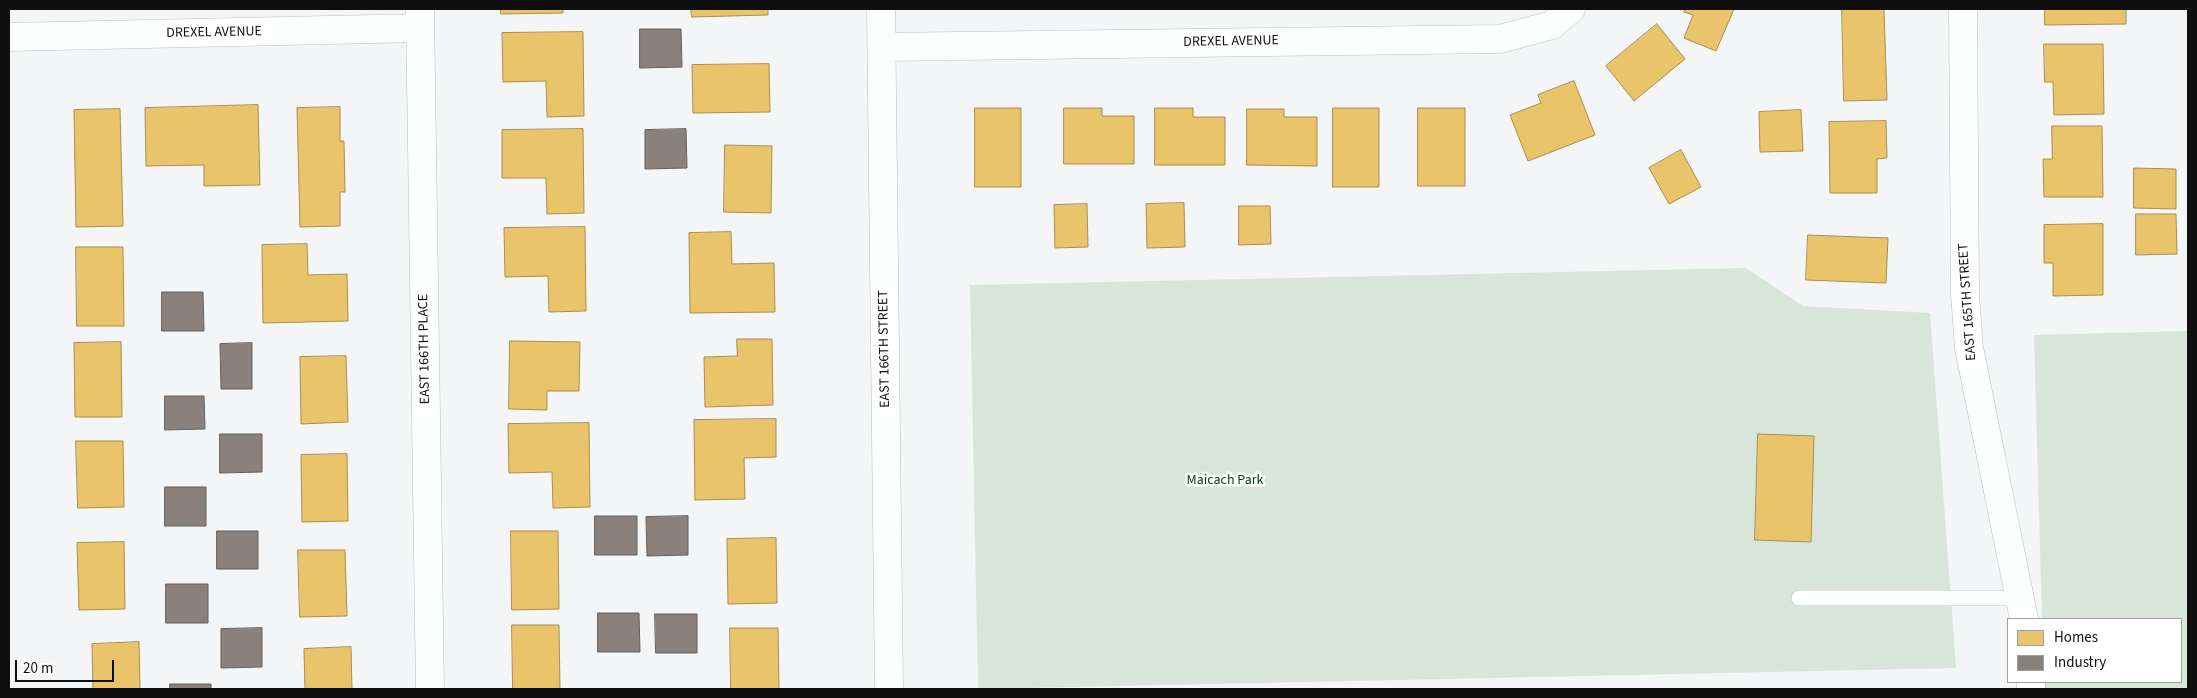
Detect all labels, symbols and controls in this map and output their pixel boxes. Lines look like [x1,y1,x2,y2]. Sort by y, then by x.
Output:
street label: DREXEL AVENUE [166,24,262,42]
street label: DREXEL AVENUE [1183,33,1279,51]
street label: EAST 165TH STREET [1956,243,1980,361]
street label: EAST 166TH STREET [876,290,894,408]
street label: EAST 166TH PLACE [416,294,434,404]
park label: Maicach Park [1187,473,1263,489]
legend [2007,618,2182,683]
text: Homes [2054,627,2098,648]
scale bar [18,650,116,682]
text: Industry [2054,652,2106,673]
text: 20 m [23,658,53,679]

